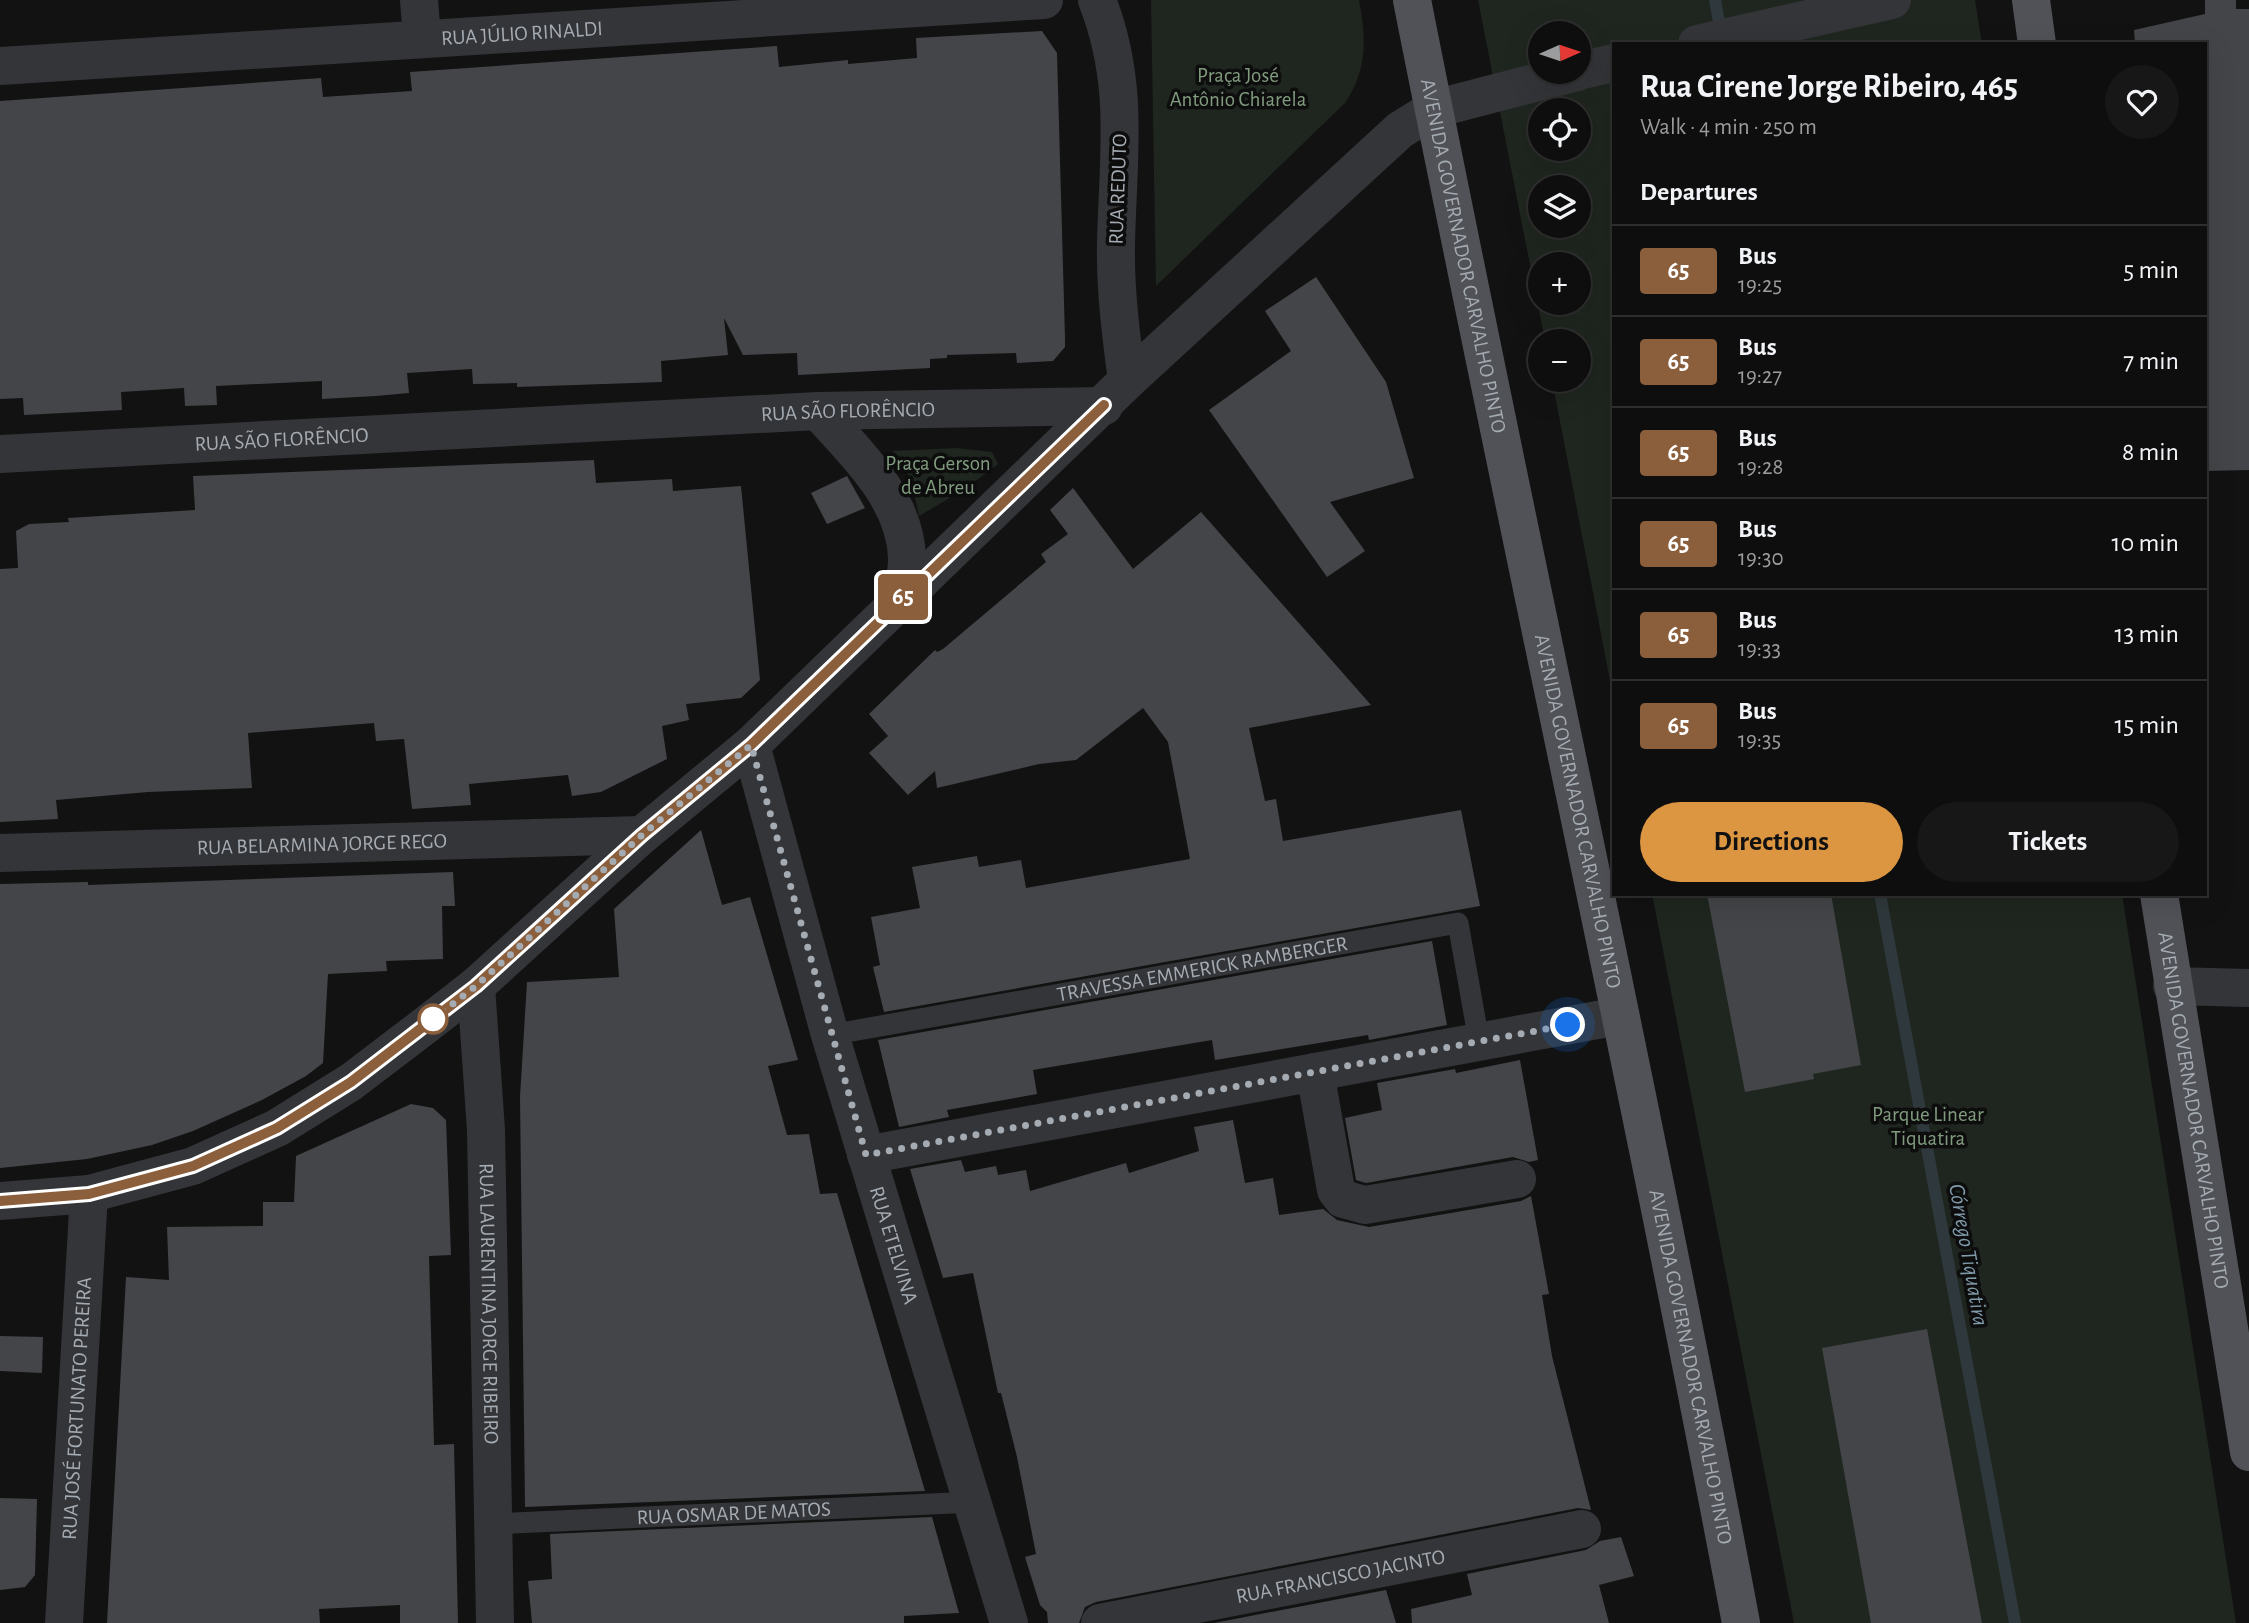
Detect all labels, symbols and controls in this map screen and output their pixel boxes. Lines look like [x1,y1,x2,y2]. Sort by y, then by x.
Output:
street label: RUA JÚLIO RINALDI [440,17,603,49]
north arrow [1528,21,1591,84]
map controls [1528,21,1591,392]
park label: Praça José Antônio Chiarela [1170,65,1307,110]
button: heart [2105,65,2179,139]
text: Rua Cirene Jorge Ribeiro, 465 [1640,71,2018,104]
street label: AVENIDA GOVERNADOR CARVALHO PINTO [1417,77,1510,435]
button: locate [1528,98,1591,161]
text: Walk · 4 min · 250 m [1640,116,1817,139]
street label: RUA REDUTO [1106,133,1130,245]
button: layers [1528,175,1591,238]
text: Departures [1640,179,1758,205]
text: Bus [1738,243,1777,269]
button: + [1528,252,1591,315]
text: 5 min [2123,257,2179,283]
text: 65 [1668,259,1689,283]
text: 19:25 [1738,274,1782,297]
button: − [1528,329,1591,392]
text: Bus [1738,334,1777,360]
text: 7 min [2123,348,2179,374]
text: 65 [1668,350,1689,374]
text: 19:27 [1738,365,1782,388]
street label: RUA SÃO FLORÊNCIO [760,397,935,424]
street label: RUA SÃO FLORÊNCIO [194,424,369,454]
text: Bus [1738,425,1777,451]
text: 8 min [2122,439,2179,465]
text: 65 [1668,441,1689,465]
park label: Praça Gerson de Abreu [885,453,991,498]
text: 19:28 [1738,456,1783,479]
text: Bus [1738,516,1777,542]
text: 10 min [2112,530,2179,556]
text: 65 [1668,532,1689,556]
text: 19:30 [1738,547,1784,570]
line badge: 65 [872,574,934,620]
text: 65 [892,585,914,609]
text: Bus [1738,607,1777,633]
text: 13 min [2115,621,2179,647]
text: 65 [1668,623,1689,647]
street label: AVENIDA GOVERNADOR CARVALHO PINTO [1531,632,1625,990]
text: 19:33 [1738,638,1781,661]
text: Bus [1738,698,1777,724]
text: 15 min [2114,712,2179,738]
text: 65 [1668,714,1689,738]
text: 19:35 [1738,729,1781,752]
button: Directions [1640,802,1903,882]
button: Tickets [1917,802,2179,882]
street label: RUA BELARMINA JORGE REGO [196,830,447,858]
street label: AVENIDA GOVERNADOR CARVALHO PINTO [2155,930,2233,1290]
street label: TRAVESSA EMMERICK RAMBERGER [1055,932,1349,1005]
unlabelled marker [418,1004,448,1034]
your location [1550,1007,1585,1042]
park label: Parque Linear Tiquatira [1872,1104,1984,1149]
street label: RUA LAURENTINA JORGE RIBEIRO [476,1163,502,1444]
water label: Córrego Tiquatira [1944,1182,1992,1328]
street label: RUA ETELVINA [866,1184,922,1306]
street label: AVENIDA GOVERNADOR CARVALHO PINTO [1646,1188,1736,1546]
street label: RUA JOSÉ FORTUNATO PEREIRA [58,1276,95,1540]
street label: RUA OSMAR DE MATOS [636,1498,831,1528]
street label: RUA FRANCISCO JACINTO [1234,1545,1447,1607]

